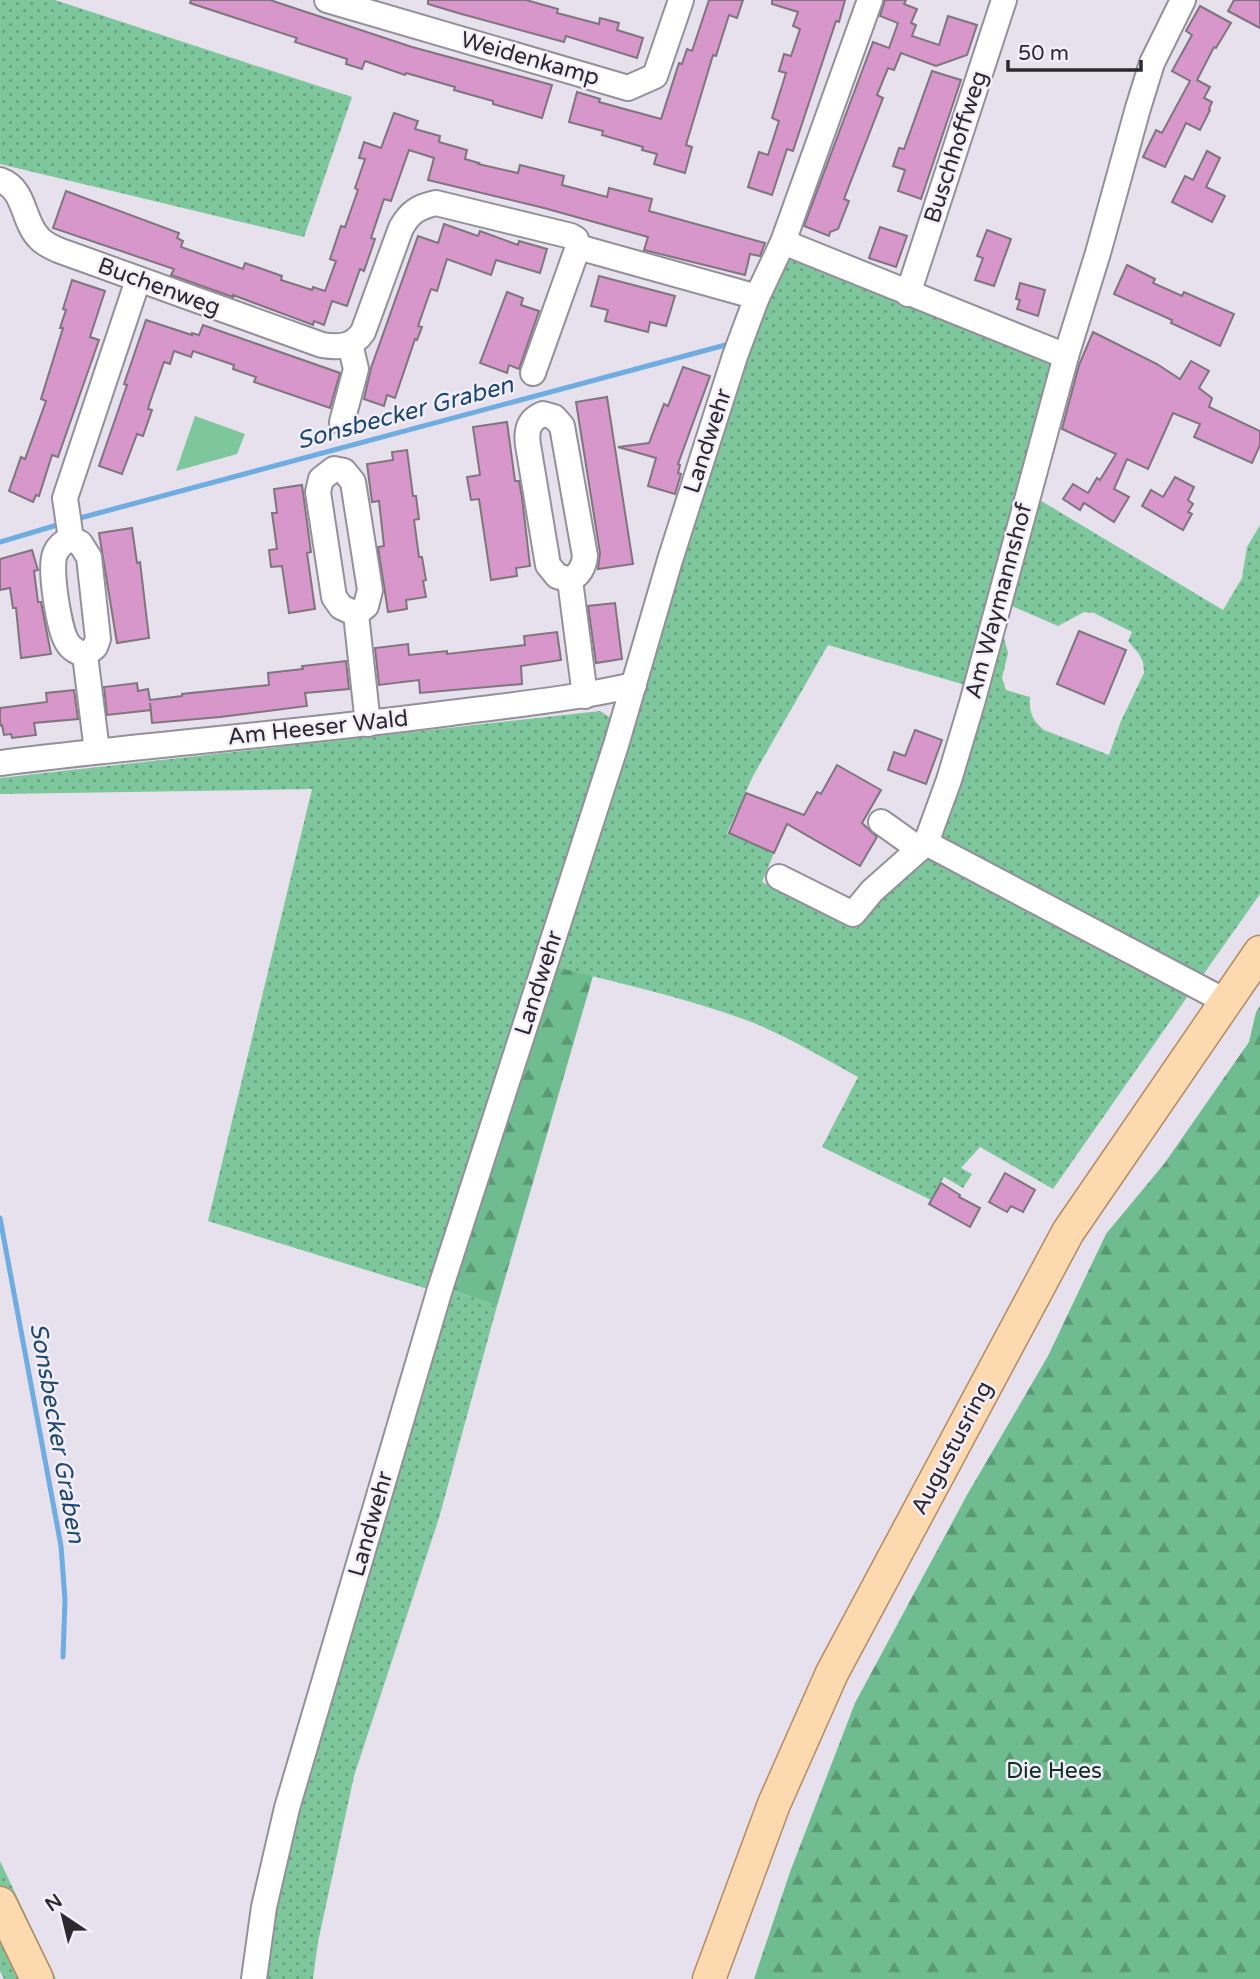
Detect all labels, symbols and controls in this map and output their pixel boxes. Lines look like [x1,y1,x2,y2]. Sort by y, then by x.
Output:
street label: Weidenkamp [457,26,603,92]
scale bar [1008,28,1141,72]
text: 50 m [1018,41,1069,66]
street label: Buschhoffweg [918,67,994,227]
street label: Buchenweg [94,252,224,322]
water label: Sonsbecker Graben [293,370,518,456]
street label: Landwehr [678,385,738,497]
street label: Am Waymannshof [959,500,1039,702]
street label: Am Heeser Wald [226,705,410,751]
street label: Landwehr [509,927,569,1039]
water label: Sonsbecker Graben [23,1321,91,1547]
street label: Augustusring [905,1376,999,1520]
street label: Landwehr [343,1468,399,1580]
park label: Die Hees [1006,1757,1102,1785]
north arrow [28,1881,98,1951]
text: N [41,1890,66,1916]

